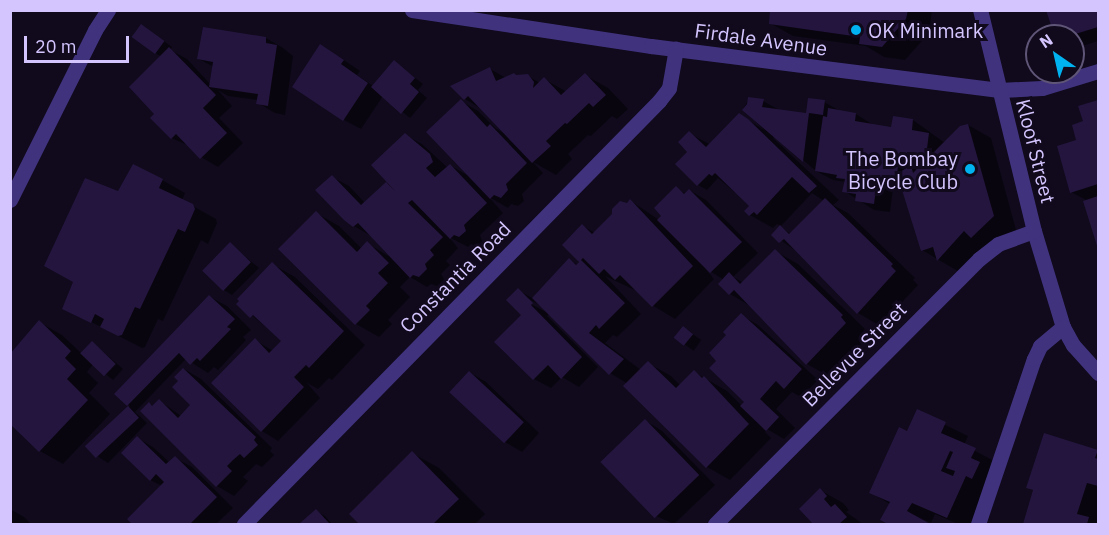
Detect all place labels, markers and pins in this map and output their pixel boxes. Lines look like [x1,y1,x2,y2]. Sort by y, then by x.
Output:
place label: OK Minimark [868,18,983,42]
marker: OK Minimark [849,23,863,37]
place label: The Bombay Bicycle Club [846,146,958,193]
marker: The Bombay Bicycle Club [963,162,977,176]

